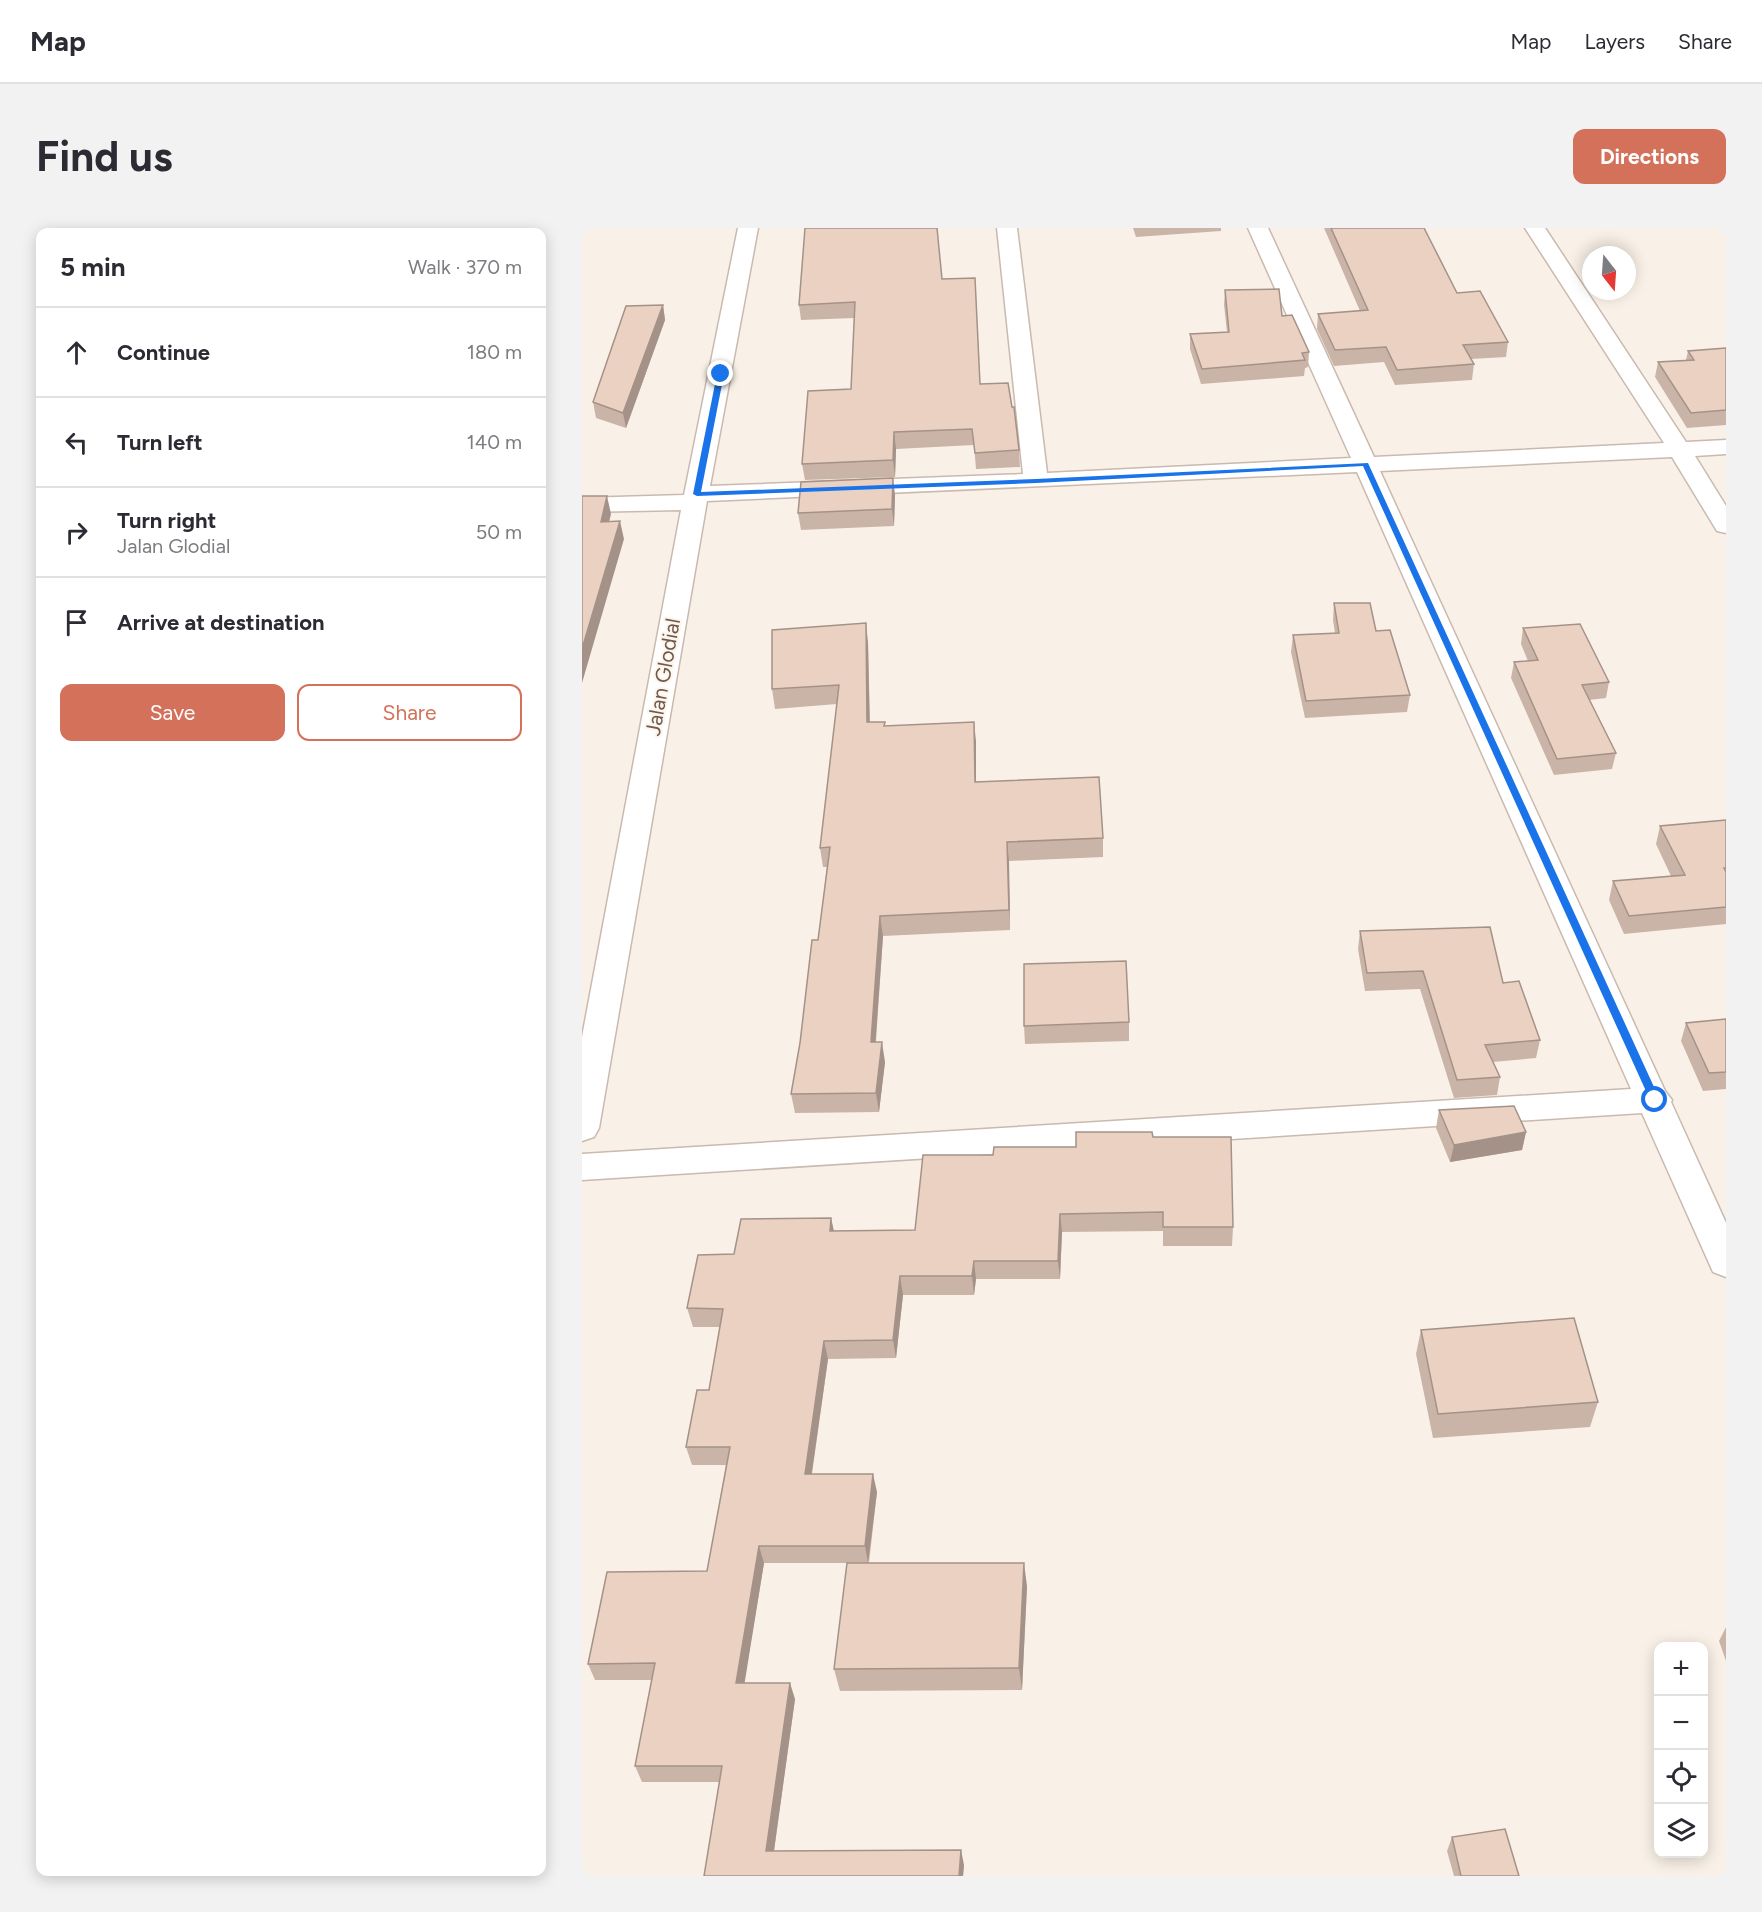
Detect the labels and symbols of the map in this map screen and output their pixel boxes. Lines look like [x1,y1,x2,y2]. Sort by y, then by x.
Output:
north arrow [1582,246,1636,300]
route end [707,360,733,386]
street label: Jalan Glodial [640,616,685,738]
route start [1641,1086,1667,1112]

